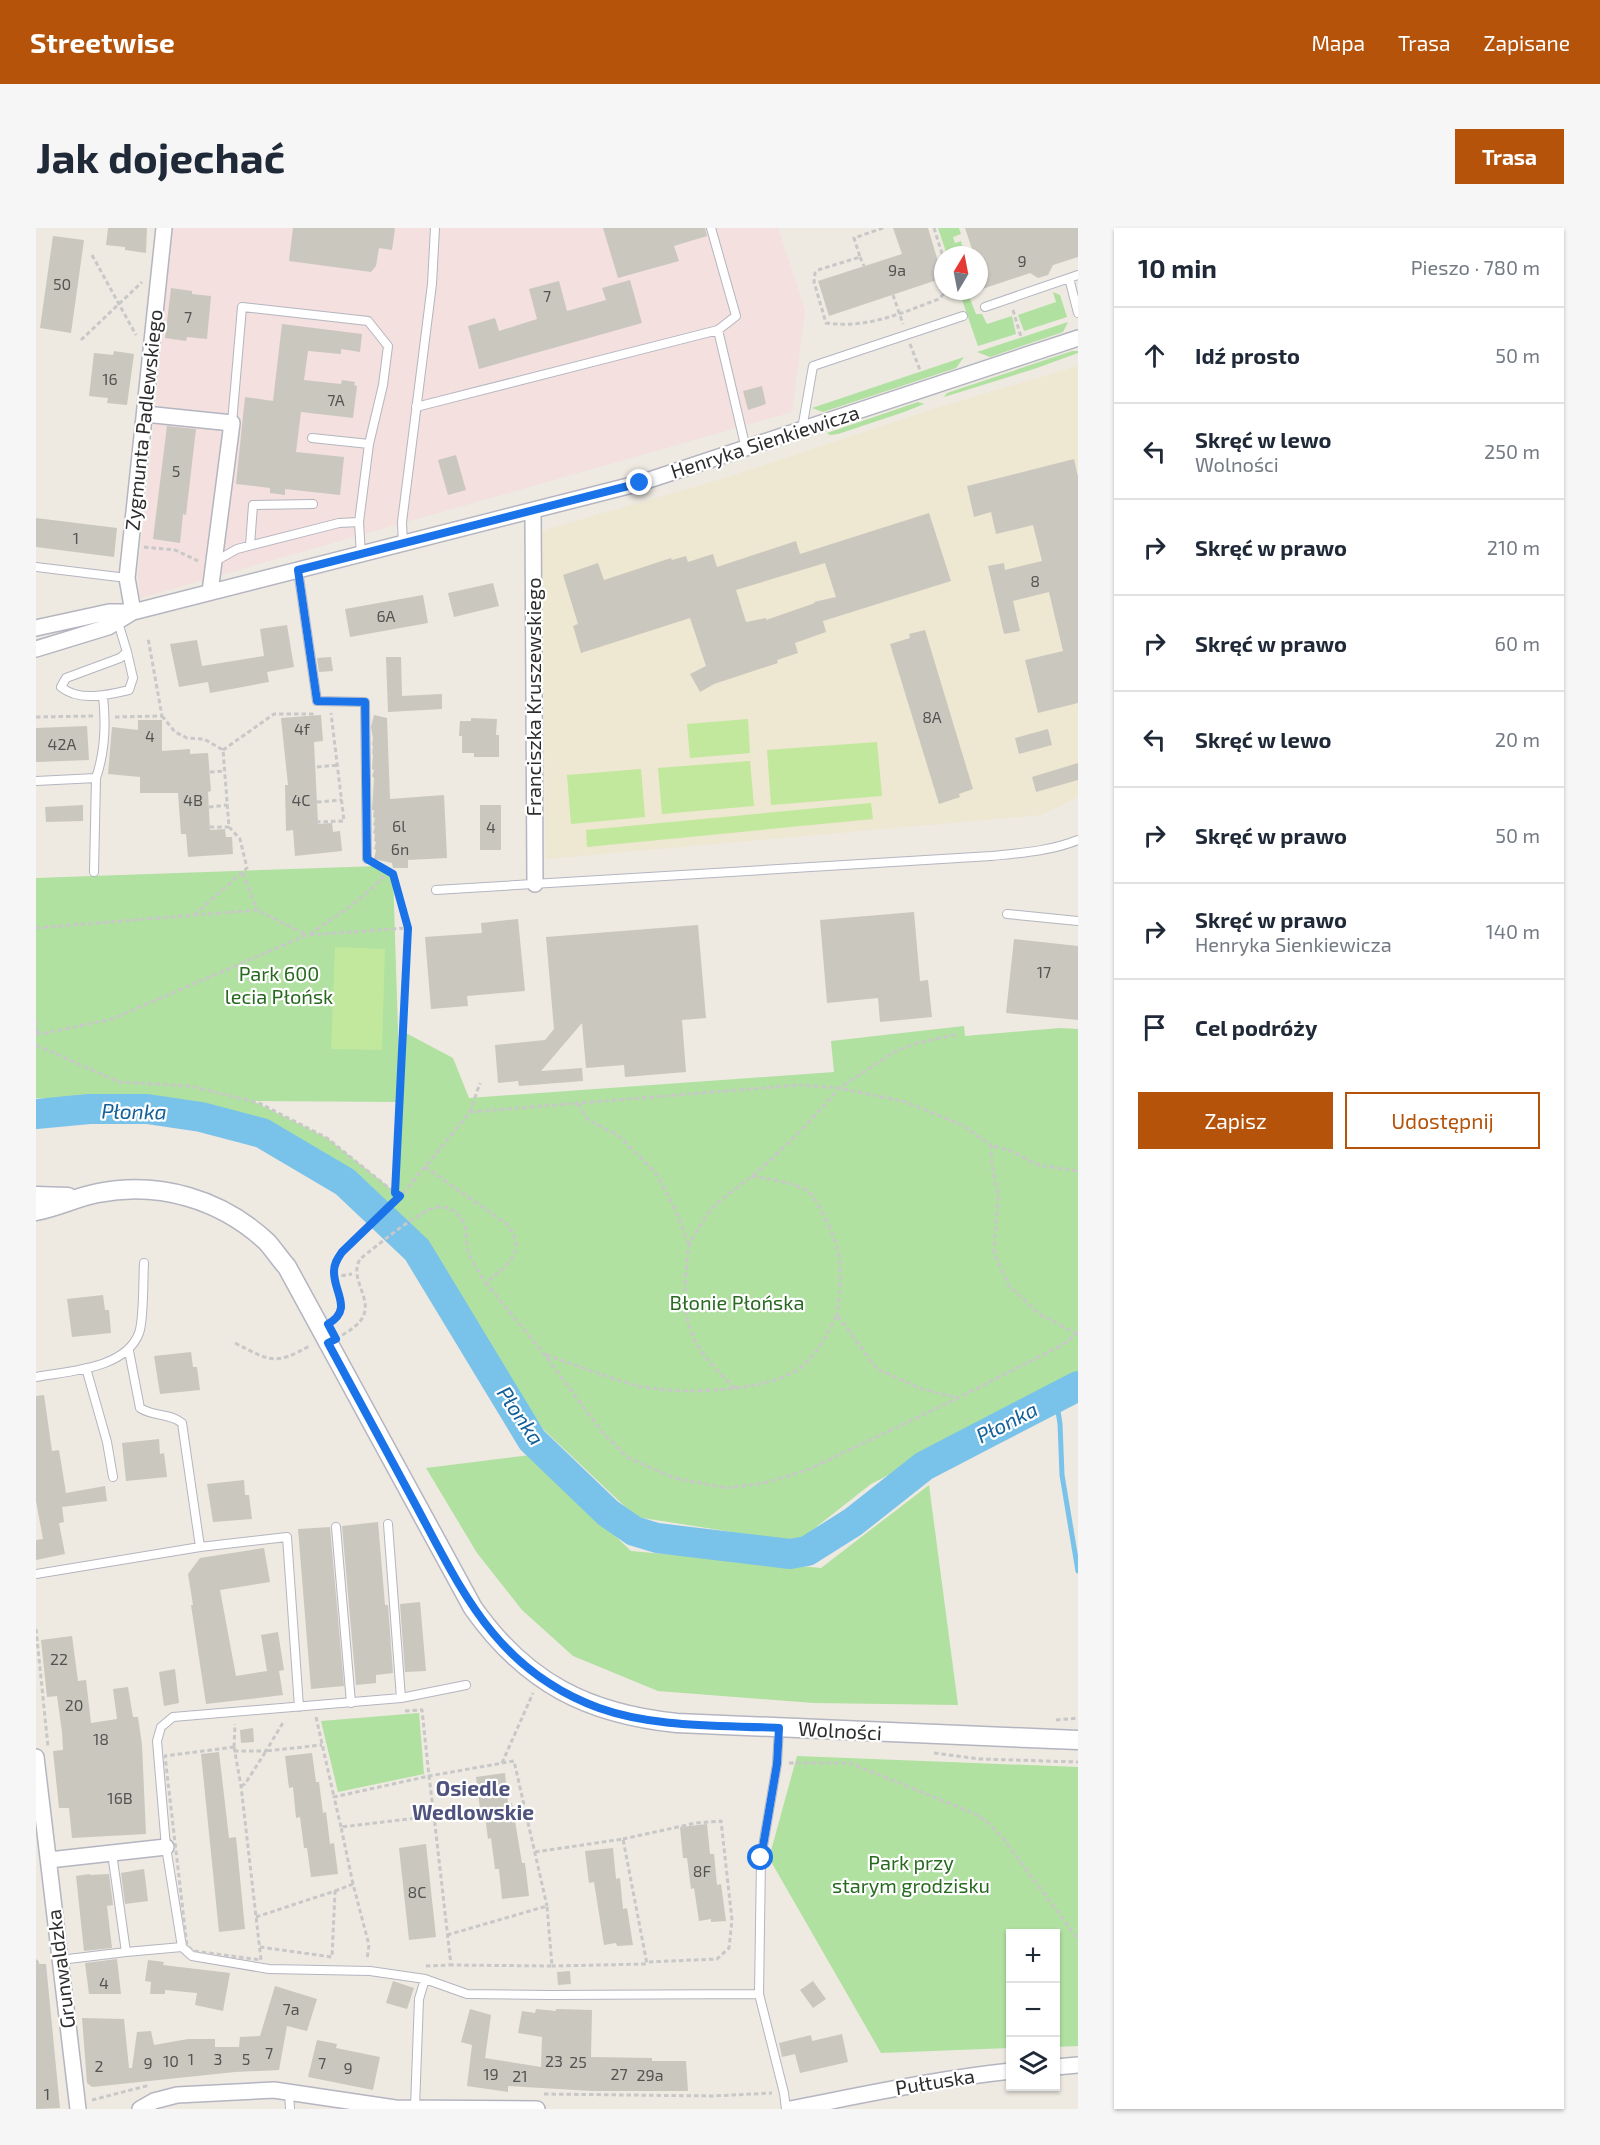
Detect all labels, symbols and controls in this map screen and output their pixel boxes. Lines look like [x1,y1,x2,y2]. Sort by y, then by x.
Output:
text: Streetwise [30,25,175,59]
text: Mapa [1311,30,1365,55]
text: Trasa [1398,30,1451,55]
text: Zapisane [1484,30,1570,55]
button: Trasa [1455,129,1564,184]
text: Jak dojechać [36,131,285,181]
north arrow [934,246,988,300]
house number: 9 [1017,251,1027,270]
text: 10 min [1138,252,1217,283]
text: Pieszo · 780 m [1411,255,1540,279]
house number: 9a [888,260,906,279]
house number: 50 [53,274,71,293]
house number: 7 [543,286,551,305]
house number: 7 [184,307,192,326]
street label: Zygmunta Padlewskiego [119,308,167,532]
icon: ahead [1138,339,1171,372]
text: Idź prosto [1195,342,1300,368]
text: 50 m [1495,343,1540,367]
house number: 16 [102,369,118,388]
house number: 7A [327,390,345,409]
street label: Henryka Sienkiewicza [667,399,862,483]
text: Skręć w lewo [1195,426,1332,452]
icon: left [1138,435,1171,468]
text: 250 m [1484,439,1540,463]
text: Wolności [1195,452,1279,476]
house number: 5 [172,461,180,480]
route end [626,469,652,495]
house number: 1 [73,528,79,547]
icon: right [1138,531,1171,564]
text: Skręć w prawo [1195,534,1347,560]
text: 210 m [1487,535,1540,559]
house number: 8 [1030,571,1040,590]
street label: Franciszka Kruszewskiego [521,577,545,817]
house number: 6A [376,606,396,625]
icon: right [1138,627,1171,660]
text: Skręć w prawo [1195,630,1347,656]
text: 60 m [1495,631,1540,655]
house number: 8A [922,707,942,726]
house number: 4f [294,719,311,738]
icon: left [1138,723,1171,756]
house number: 4 [145,726,155,745]
text: Skręć w lewo [1195,726,1332,752]
text: 20 m [1495,727,1540,751]
house number: 42A [48,734,76,753]
house number: 4B [183,790,203,809]
house number: 4C [292,790,310,809]
house number: 6l [392,816,406,835]
house number: 4 [486,817,496,836]
icon: right [1138,819,1171,852]
text: Skręć w prawo [1195,822,1347,848]
text: 50 m [1495,823,1540,847]
house number: 6n [391,839,409,858]
text: Skręć w prawo [1195,906,1347,932]
icon: right [1138,915,1171,948]
text: 140 m [1486,919,1540,943]
text: Henryka Sienkiewicza [1195,932,1392,956]
park label: Park 600 lecia Płońsk [225,961,333,1008]
house number: 17 [1037,962,1051,981]
icon: arrive [1138,1011,1171,1044]
text: Cel podróży [1195,1014,1317,1040]
button: Zapisz [1138,1092,1333,1149]
button: Udostępnij [1345,1092,1540,1149]
water label: Płonka [101,1097,167,1124]
park label: Błonie Płońska [670,1290,804,1314]
water label: Płonka [493,1381,550,1449]
water label: Płonka [971,1396,1041,1448]
house number: 22 [50,1649,68,1668]
house number: 20 [65,1695,83,1714]
street label: Wolności [798,1716,883,1744]
house number: 18 [93,1729,109,1748]
district label: Osiedle Wedlowskie [412,1775,534,1824]
house number: 16B [107,1788,133,1807]
route start [747,1844,773,1870]
park label: Park przy starym grodzisku [832,1850,990,1897]
house number: 8F [693,1861,712,1880]
house number: 8C [408,1882,426,1901]
street label: Grunwaldzka [41,1908,79,2030]
map controls [1006,1929,1060,2091]
button: + [1006,1929,1060,1983]
house number: 4 [99,1973,109,1992]
button: − [1006,1983,1060,2037]
house number: 7a [283,1999,299,2018]
button: layers [1006,2037,1060,2091]
house number: 7 [265,2043,273,2062]
house number: 1 [188,2049,194,2068]
house number: 3 [214,2049,222,2068]
house number: 5 [242,2049,250,2068]
house number: 10 [163,2051,179,2070]
house number: 23 [545,2051,563,2070]
house number: 25 [569,2052,587,2071]
house number: 9 [143,2053,153,2072]
house number: 7 [318,2053,326,2072]
house number: 2 [95,2056,104,2075]
house number: 9 [343,2058,353,2077]
street label: Pułtuska [893,2063,976,2099]
house number: 19 [483,2064,499,2083]
house number: 27 [610,2064,628,2083]
house number: 29a [637,2065,663,2084]
house number: 21 [512,2066,528,2085]
house number: 1 [44,2084,50,2103]

